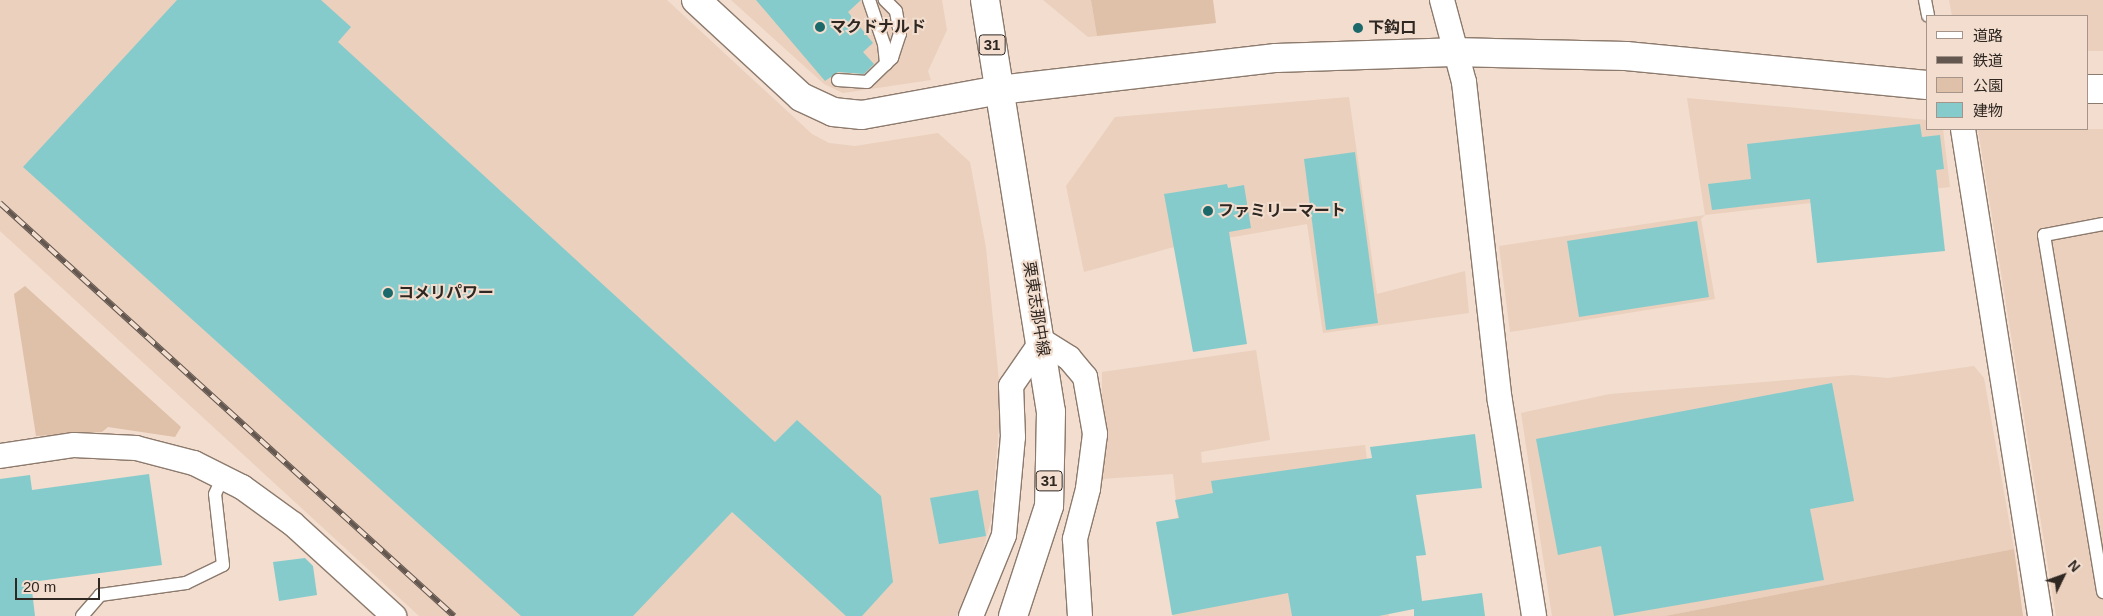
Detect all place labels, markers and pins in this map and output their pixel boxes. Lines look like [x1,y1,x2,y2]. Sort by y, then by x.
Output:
place label: マクドナルド [830,17,926,37]
place label: 下鈎口 [1368,18,1416,38]
marker: マクドナルド [814,21,826,33]
marker: 下鈎口 [1352,22,1364,34]
place label: ファミリーマート [1218,201,1346,221]
marker: ファミリーマート [1202,205,1214,217]
place label: コメリパワー [398,283,494,303]
marker: コメリパワー [382,287,394,299]

